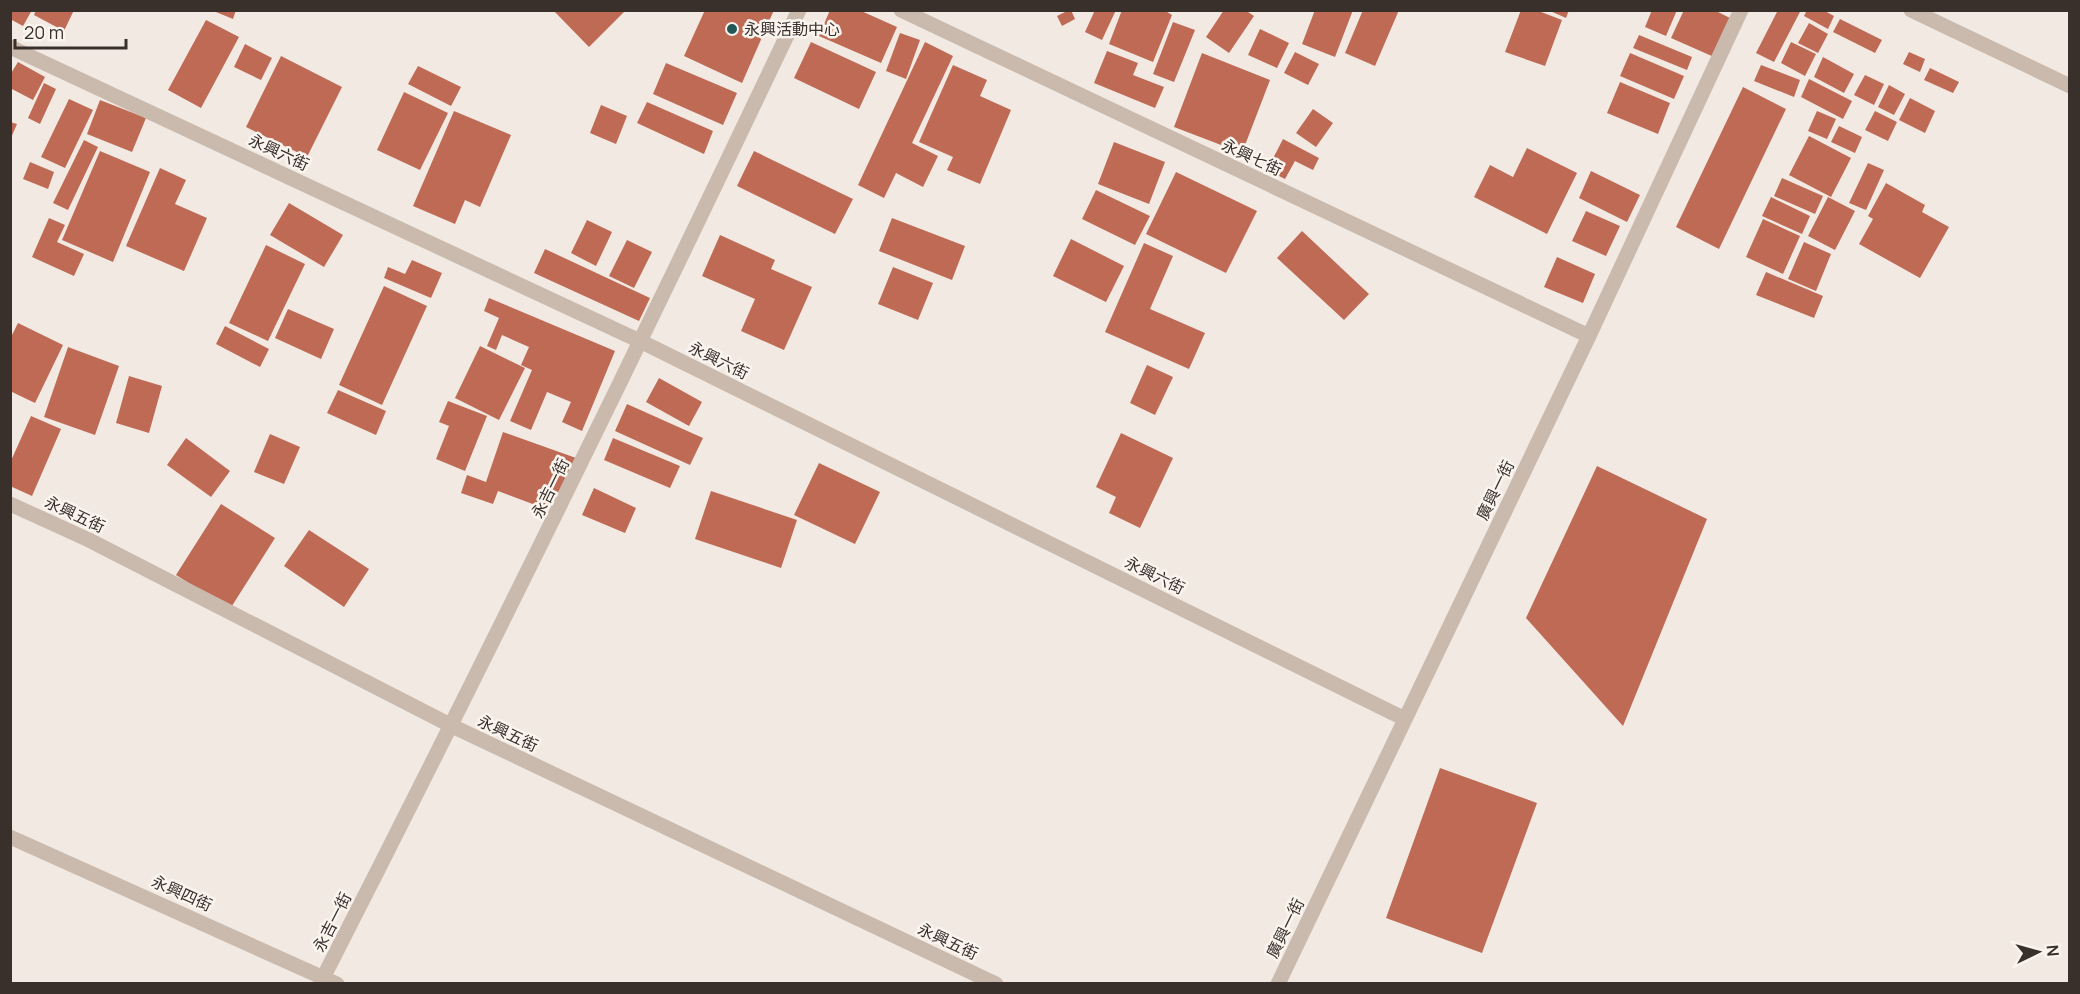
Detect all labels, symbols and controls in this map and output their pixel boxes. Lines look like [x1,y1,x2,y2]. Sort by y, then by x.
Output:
scale bar [15,12,126,50]
place label: 永興活動中心 [744,18,840,40]
text: 20 m [24,20,64,44]
marker: 永興活動中心 [725,22,739,36]
street label: 永興六街 [245,129,313,175]
street label: 永興七街 [1218,134,1286,180]
street label: 永興六街 [685,336,753,384]
street label: 永吉一街 [526,454,574,522]
street label: 廣興一街 [1471,456,1519,524]
street label: 永興五街 [41,491,109,537]
street label: 永興六街 [1121,551,1189,599]
street label: 永興五街 [474,710,542,756]
street label: 永興四街 [148,870,216,916]
street label: 永吉一街 [308,888,356,956]
street label: 廣興一街 [1261,894,1309,962]
street label: 永興五街 [914,918,982,964]
north arrow [2008,922,2068,982]
text: N [2041,944,2064,957]

